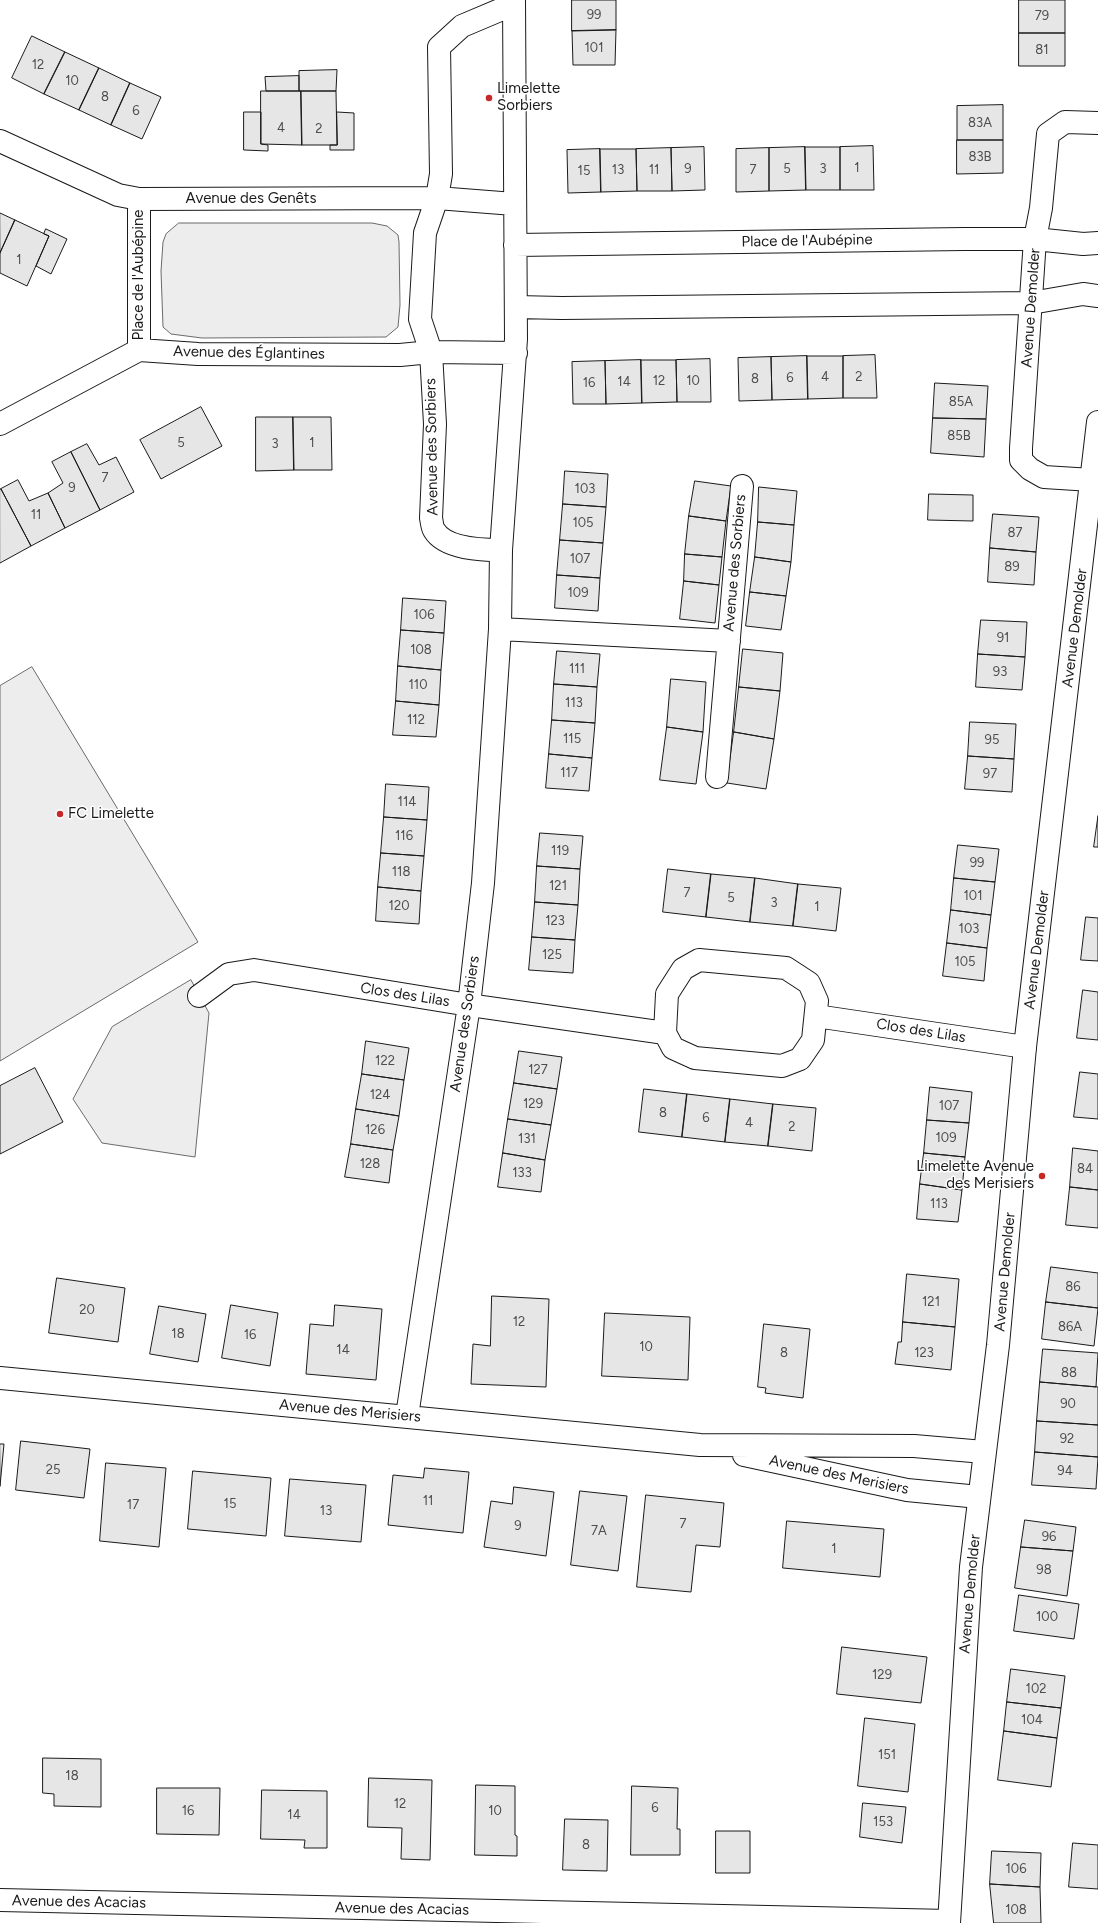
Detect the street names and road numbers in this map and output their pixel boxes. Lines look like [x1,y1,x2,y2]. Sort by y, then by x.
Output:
street label: Avenue des Genêts [186,190,316,208]
street label: Place de l'Aubépine [130,209,148,341]
street label: Place de l'Aubépine [741,231,873,251]
street label: Avenue Demolder [1018,248,1044,368]
street label: Avenue des Églantines [173,343,325,363]
street label: Avenue des Sorbiers [422,378,442,516]
street label: Avenue des Sorbiers [720,494,750,632]
street label: Avenue Demolder [1059,567,1091,689]
street label: Avenue Demolder [1021,889,1053,1011]
street label: Avenue des Sorbiers [447,955,483,1093]
street label: Clos des Lilas [359,979,451,1011]
street label: Clos des Lilas [875,1015,967,1047]
street label: Avenue Demolder [991,1212,1019,1332]
street label: Avenue des Merisiers [278,1396,422,1426]
street label: Avenue des Merisiers [768,1451,910,1499]
street label: Avenue Demolder [956,1534,984,1654]
street label: Avenue des Acacias [12,1892,146,1912]
street label: Avenue des Acacias [335,1899,469,1919]

